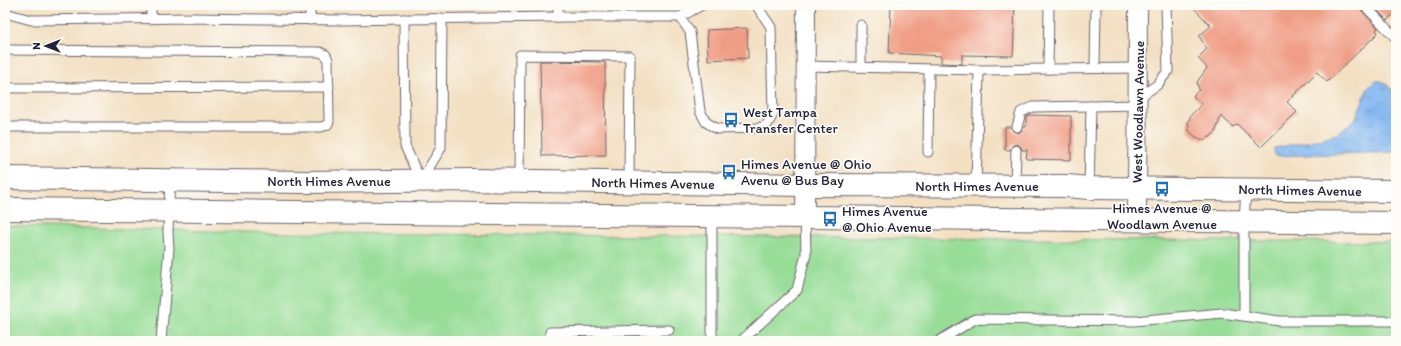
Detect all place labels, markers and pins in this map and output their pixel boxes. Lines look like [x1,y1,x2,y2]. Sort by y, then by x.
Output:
place label: West Tampa Transfer Center [743,104,838,137]
bus stop icon: West Tampa Transfer Center [722,111,740,129]
place label: Himes Avenue @ Ohio Avenu @ Bus Bay [741,156,872,189]
bus stop icon: Himes Avenue @ Ohio Avenu @ Bus Bay [720,163,738,181]
bus stop icon: Himes Avenue @ Woodlawn Avenue [1153,180,1171,198]
place label: Himes Avenue @ Woodlawn Avenue [1107,200,1217,233]
place label: Himes Avenue @ Ohio Avenue [842,203,932,236]
bus stop icon: Himes Avenue @ Ohio Avenue [821,210,839,228]

